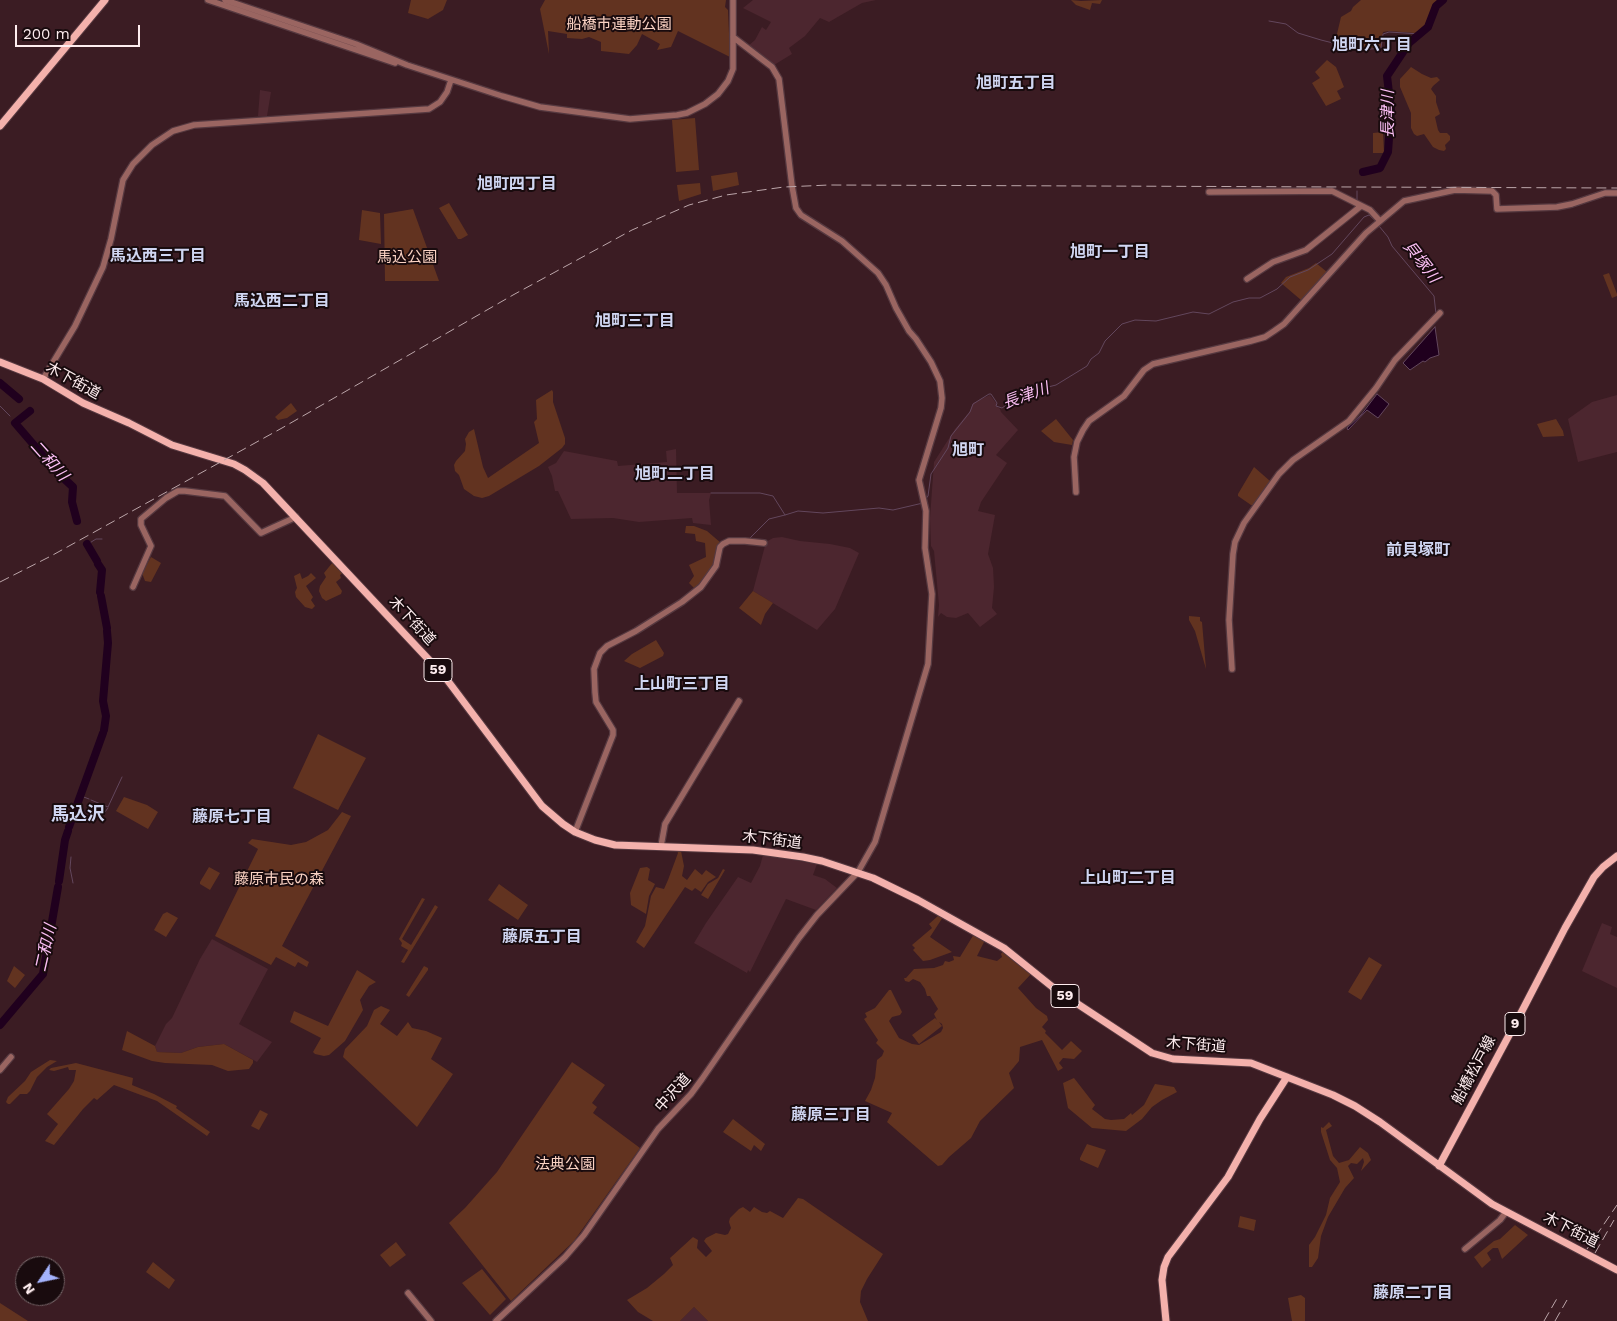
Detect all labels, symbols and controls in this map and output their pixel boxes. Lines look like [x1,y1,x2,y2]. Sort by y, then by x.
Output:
scale bar [18,15,142,47]
park label: 船橋市運動公園 [567,16,671,34]
text: 200 m [23,25,70,43]
district label: 旭町六丁目 [1332,35,1412,55]
district label: 旭町五丁目 [976,73,1056,93]
water label: 長津川 [1378,90,1398,138]
district label: 旭町四丁目 [477,174,557,194]
water label: 貝塚川 [1399,237,1443,287]
district label: 旭町一丁目 [1070,242,1150,262]
district label: 馬込西三丁目 [110,246,206,266]
park label: 馬込公園 [377,249,437,267]
district label: 馬込西二丁目 [234,291,330,311]
district label: 旭町三丁目 [595,311,675,331]
street label: 木下街道 [42,359,104,403]
water label: 長津川 [1000,379,1052,413]
water label: 二和川 [26,437,72,485]
district label: 旭町 [952,440,984,460]
district label: 旭町二丁目 [635,464,715,484]
district label: 前貝塚町 [1386,540,1450,560]
street label: 木下街道 [385,593,439,649]
road number: 59 [424,658,452,682]
district label: 上山町三丁目 [634,674,730,694]
district label: 馬込沢 [51,804,105,826]
district label: 藤原七丁目 [192,807,272,827]
street label: 木下街道 [741,827,803,853]
district label: 上山町二丁目 [1080,868,1176,888]
park label: 藤原市民の森 [234,871,324,889]
water label: 二和川 [31,922,61,974]
district label: 藤原五丁目 [502,927,582,947]
road number: 59 [1051,984,1079,1008]
road number: 9 [1505,1012,1525,1036]
street label: 船橋松戸線 [1448,1033,1500,1107]
street label: 木下街道 [1165,1034,1227,1056]
street label: 中沢道 [651,1070,695,1116]
district label: 藤原三丁目 [791,1105,871,1125]
park label: 法典公園 [535,1156,595,1174]
street label: 木下街道 [1540,1208,1602,1252]
north arrow [15,1256,65,1306]
text: N [19,1280,38,1298]
district label: 藤原二丁目 [1373,1283,1453,1303]

